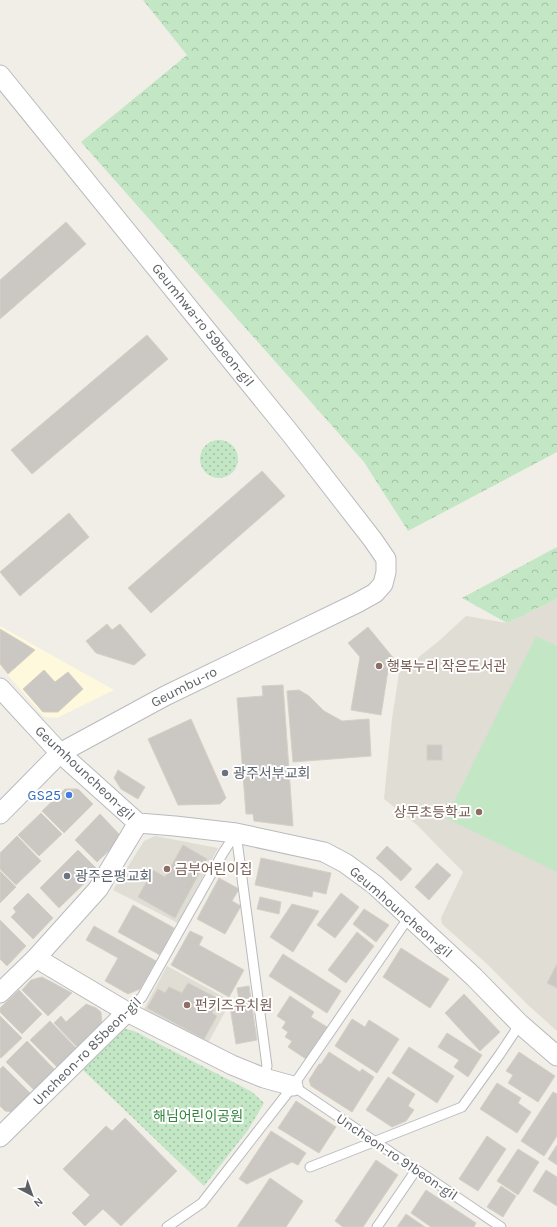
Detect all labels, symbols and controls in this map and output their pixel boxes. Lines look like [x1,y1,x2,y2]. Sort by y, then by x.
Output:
street label: Geumhwa-ro 59beon-gil [148,260,258,390]
place label: 행복누리 작은도서관 [387,658,506,675]
marker: 행복누리 작은도서관 [374,661,384,671]
street label: Geumbu-ro [148,663,220,711]
street label: Geumhouncheon-gil [31,722,139,824]
place label: 광주서부교회 [233,765,310,782]
marker: 광주서부교회 [220,768,230,778]
place label: GS25 [28,787,61,804]
marker: GS25 [64,790,74,800]
place label: 상무초등학교 [394,804,471,821]
marker: 상무초등학교 [474,807,484,817]
place label: 금부어린이집 [175,861,252,878]
street label: Geumhouncheon-gil [346,863,456,961]
marker: 금부어린이집 [162,864,172,874]
place label: 광주은평교회 [75,868,152,885]
marker: 광주은평교회 [62,871,72,881]
street label: Uncheon-ro 85beon-gil [29,993,145,1109]
place label: 펀키즈유치원 [195,997,272,1014]
marker: 펀키즈유치원 [182,1000,192,1010]
park label: 해님어린이공원 [153,1108,243,1125]
street label: Uncheon-ro 91beon-gil [333,1110,461,1204]
north arrow [12,1175,52,1215]
text: N [31,1195,45,1210]

